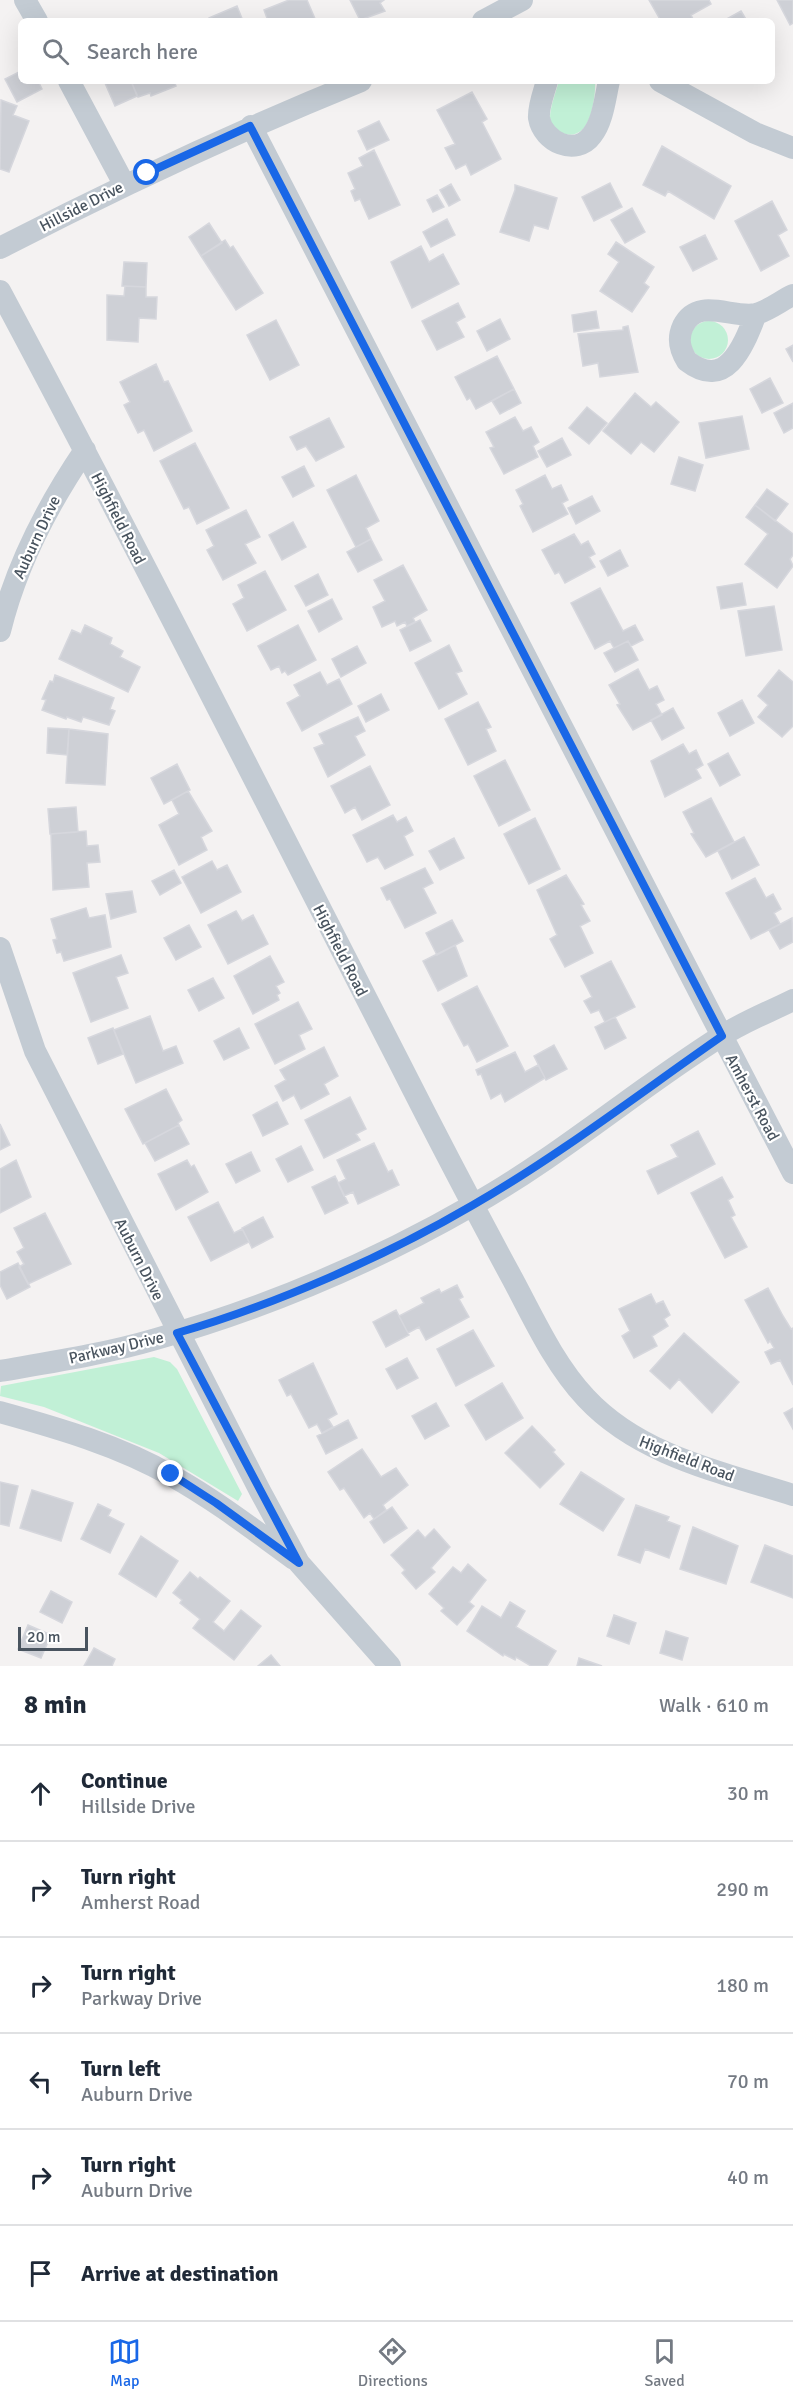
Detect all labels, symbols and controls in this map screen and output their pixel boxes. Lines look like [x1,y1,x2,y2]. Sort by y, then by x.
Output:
search box [18,18,775,84]
icon: search [39,35,72,68]
text: Search here [87,38,198,65]
route start [133,159,159,185]
street label: Hillside Drive [36,177,127,237]
street label: Highfield Road [86,469,150,568]
street label: Auburn Drive [9,493,65,582]
street label: Highfield Road [308,901,372,1000]
street label: Amherst Road [721,1051,783,1144]
street label: Auburn Drive [110,1215,168,1304]
street label: Parkway Drive [67,1327,166,1369]
street label: Highfield Road [636,1432,737,1486]
route end [157,1460,183,1486]
scale bar [18,1624,88,1652]
text: 20 m [27,1627,61,1647]
text: 8 min [24,1689,87,1721]
text: Walk · 610 m [659,1693,769,1718]
text: Continue [81,1767,168,1794]
icon: ahead [24,1777,57,1810]
text: 30 m [727,1781,769,1806]
text: Hillside Drive [81,1794,195,1819]
text: Turn right [81,1863,176,1890]
icon: right [24,1873,57,1906]
text: 290 m [716,1877,769,1902]
text: Amherst Road [81,1890,200,1915]
text: Turn right [81,1959,176,1986]
icon: right [24,1969,57,2002]
text: 180 m [716,1973,769,1998]
text: Parkway Drive [81,1986,202,2011]
text: Turn left [81,2055,161,2082]
icon: left [24,2065,57,2098]
text: 70 m [727,2069,769,2094]
text: Auburn Drive [81,2082,193,2107]
text: Turn right [81,2151,176,2178]
icon: right [24,2161,57,2194]
text: 40 m [727,2165,769,2190]
text: Auburn Drive [81,2178,193,2203]
icon: arrive [24,2257,57,2290]
text: Arrive at destination [81,2260,278,2287]
tab: Map [108,2335,141,2391]
tab: Directions [358,2335,428,2391]
tab: Saved [644,2335,685,2391]

